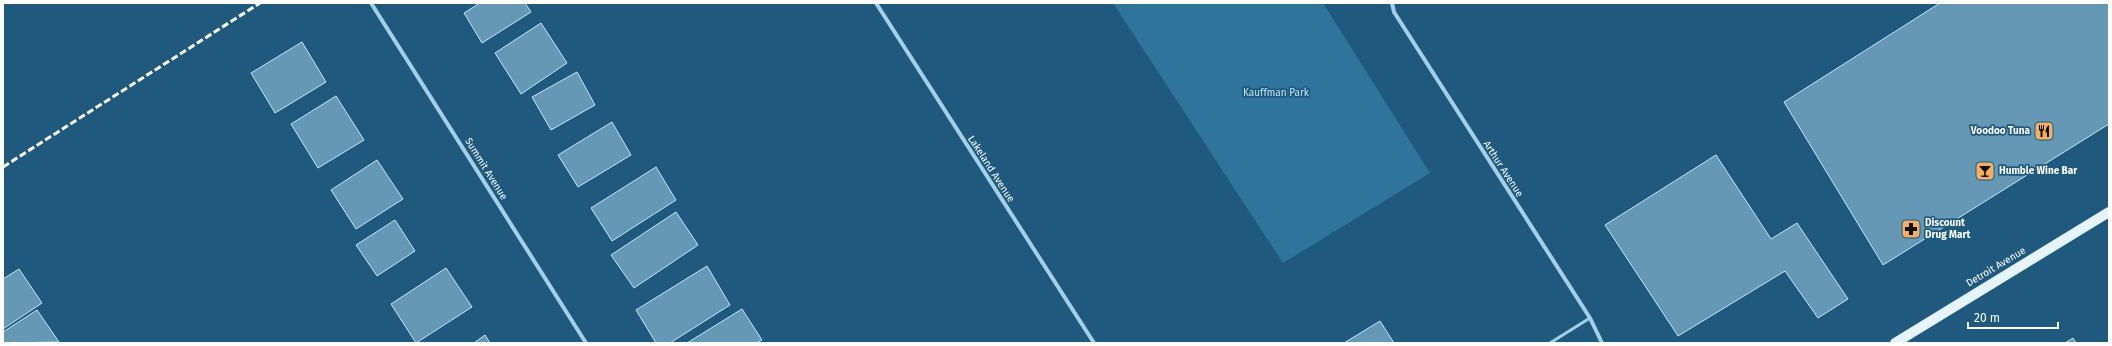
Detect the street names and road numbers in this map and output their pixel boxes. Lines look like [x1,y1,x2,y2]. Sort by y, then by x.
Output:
street label: Lakeland Avenue [965,134,1017,204]
street label: Summit Avenue [462,136,510,202]
street label: Arthur Avenue [1480,139,1526,199]
street label: Detroit Avenue [1964,245,2028,289]

